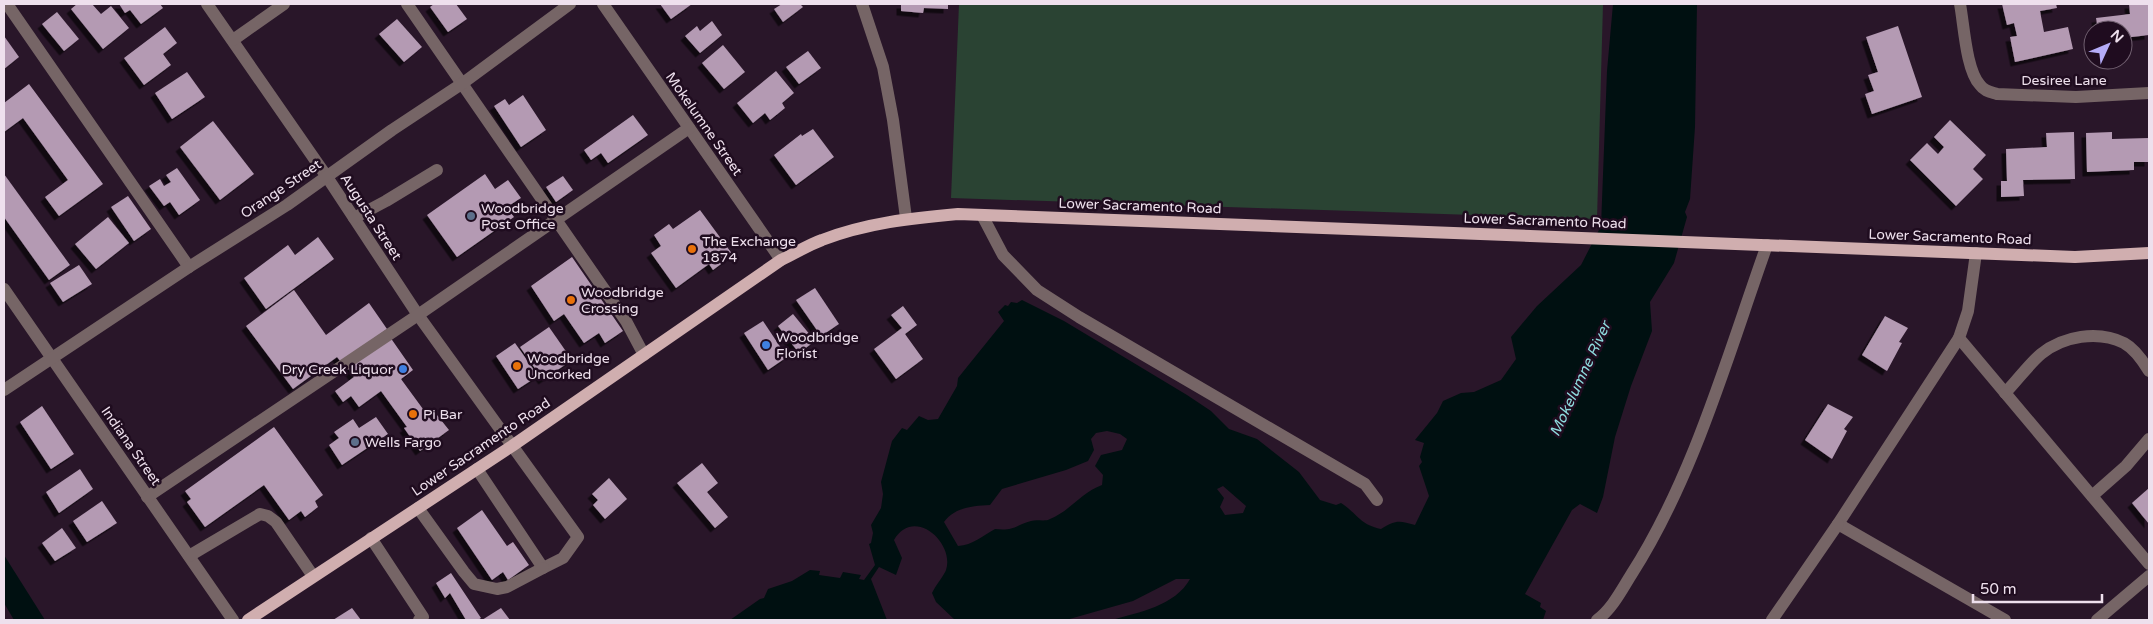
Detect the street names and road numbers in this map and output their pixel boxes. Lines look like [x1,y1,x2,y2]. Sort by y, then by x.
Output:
street label: Mokelumne Street [662,69,746,179]
street label: Desiree Lane [2021,72,2107,89]
street label: Orange Street [238,155,325,222]
street label: Augusta Street [337,171,406,264]
street label: Lower Sacramento Road [1058,195,1222,217]
street label: Lower Sacramento Road [1463,210,1627,232]
street label: Lower Sacramento Road [1868,226,2032,248]
street label: Lower Sacramento Road [409,394,553,500]
street label: Indiana Street [97,403,165,489]

